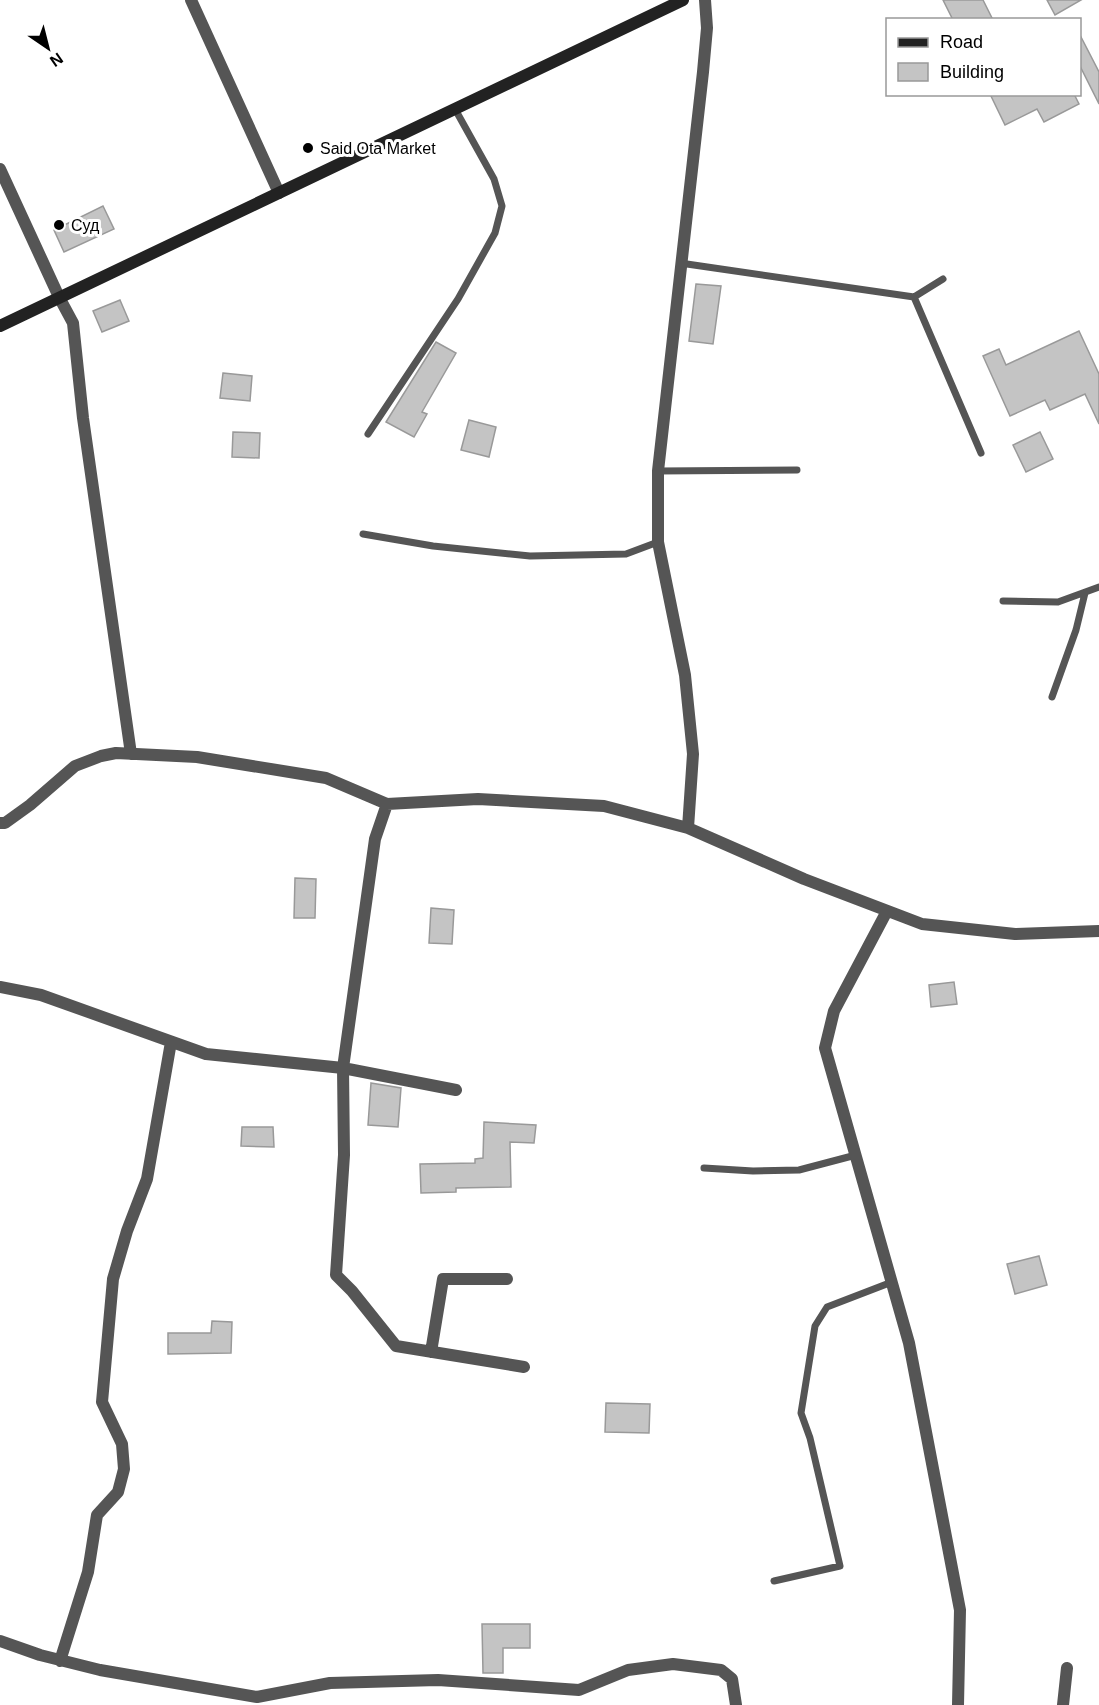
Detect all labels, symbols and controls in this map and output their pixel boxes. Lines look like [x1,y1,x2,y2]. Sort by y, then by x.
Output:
north arrow [18,18,78,78]
legend [886,18,1081,96]
text: Road [940,32,983,52]
text: N [47,50,66,70]
text: Building [940,62,1004,82]
place label: Said Ota Market [320,140,436,157]
marker: Said Ota Market [301,141,315,155]
place label: Суд [71,217,100,234]
marker: Суд [52,218,66,232]

